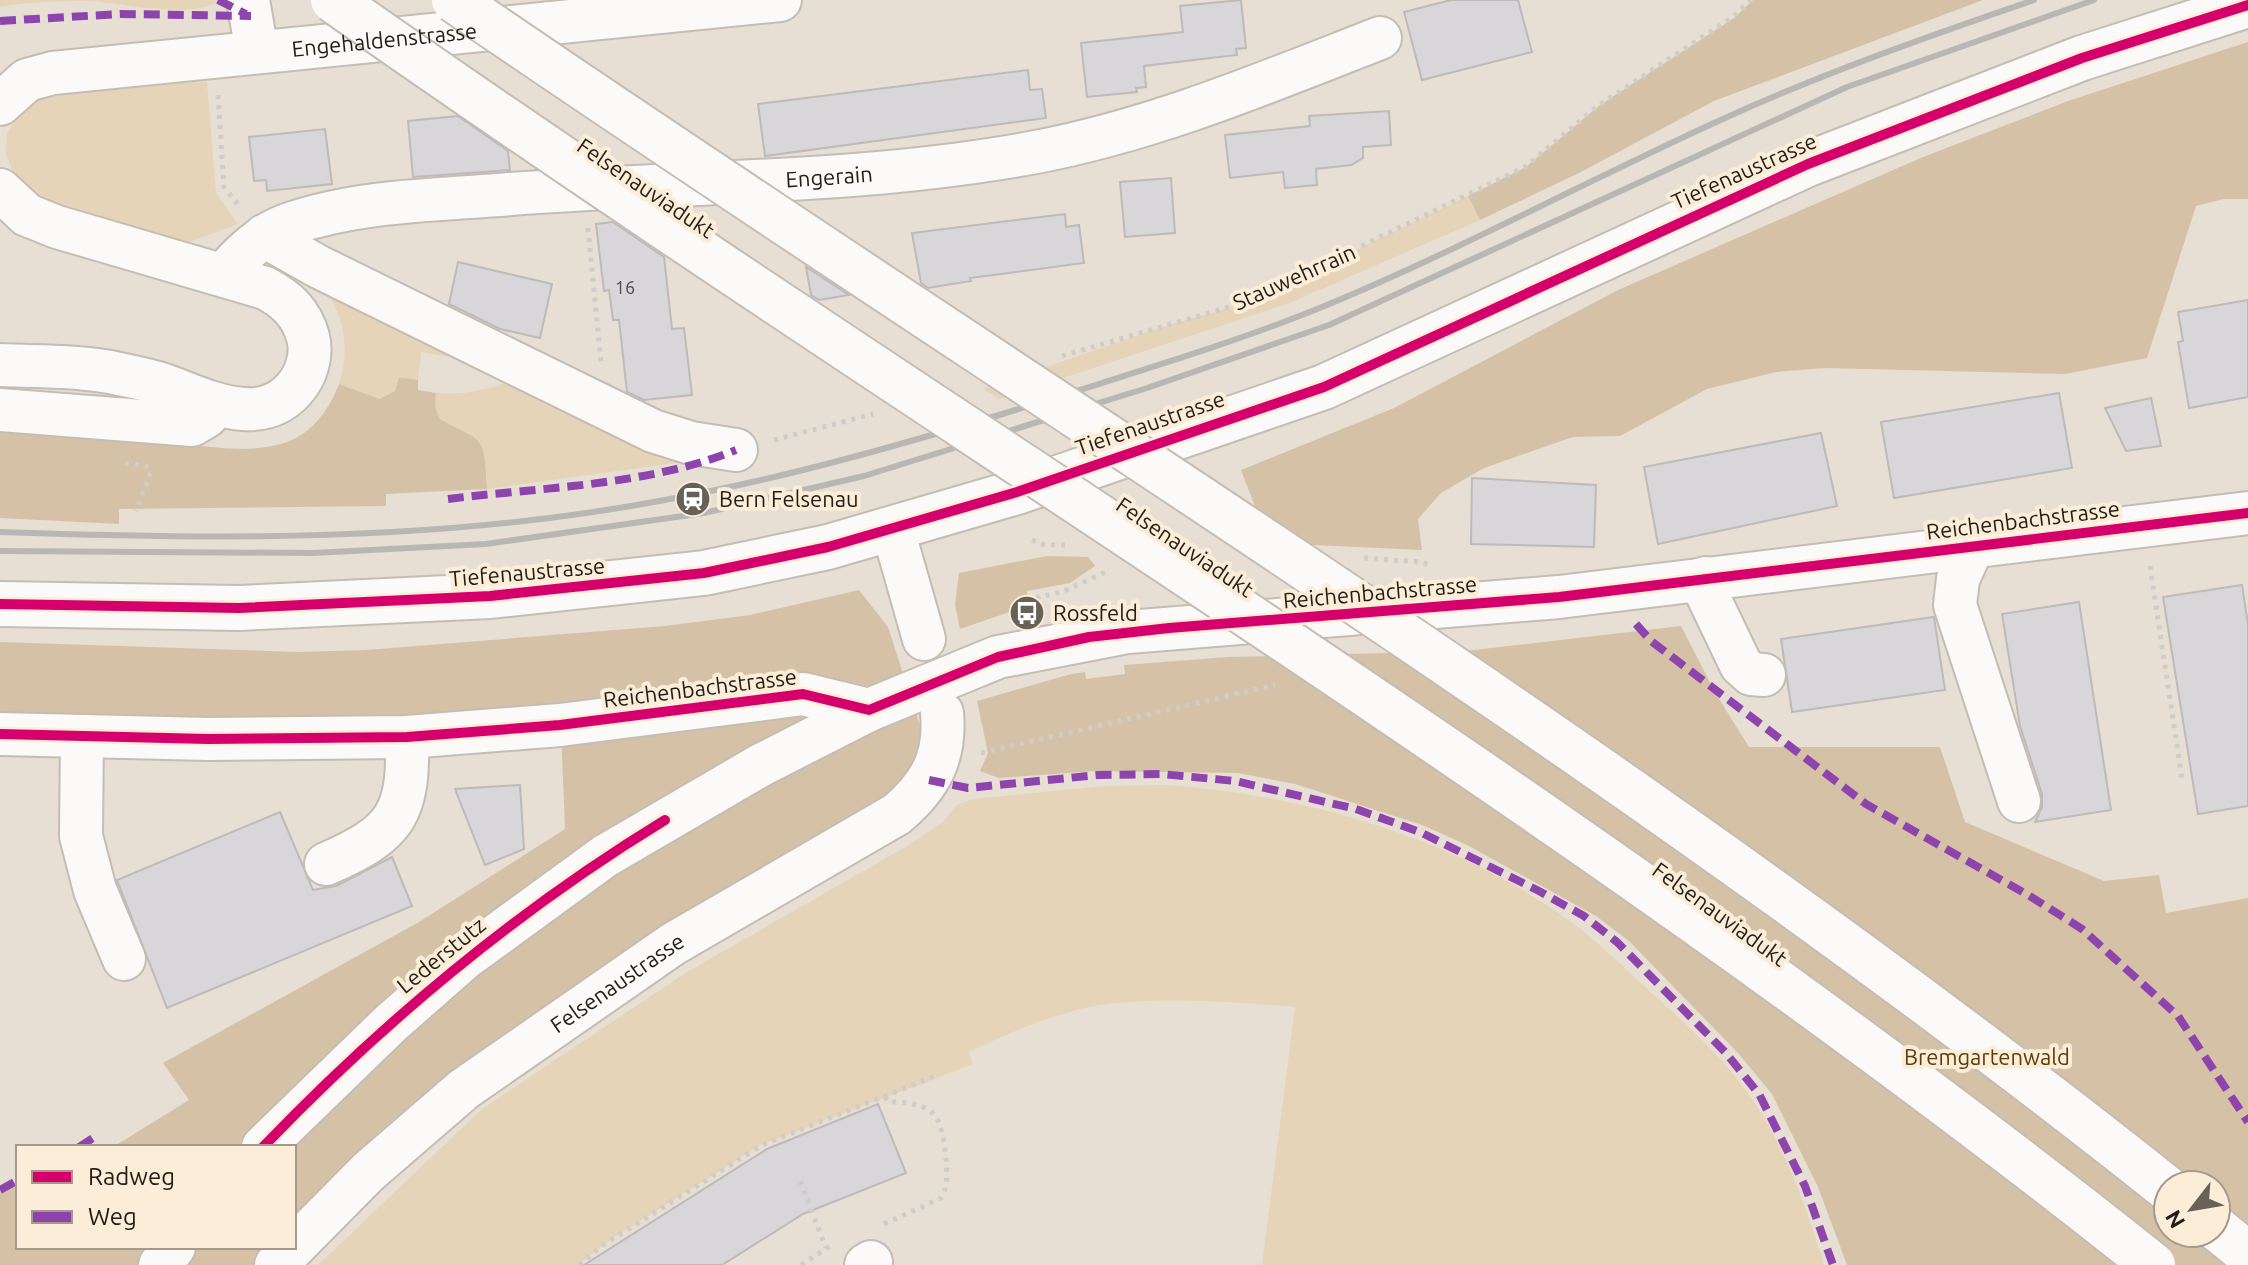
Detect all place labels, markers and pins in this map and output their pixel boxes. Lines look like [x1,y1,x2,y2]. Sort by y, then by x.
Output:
station icon: Bern Felsenau [674,480,712,518]
place label: Bern Felsenau [719,486,859,511]
bus stop icon: Rossfeld [1008,594,1046,632]
place label: Rossfeld [1053,600,1138,625]

